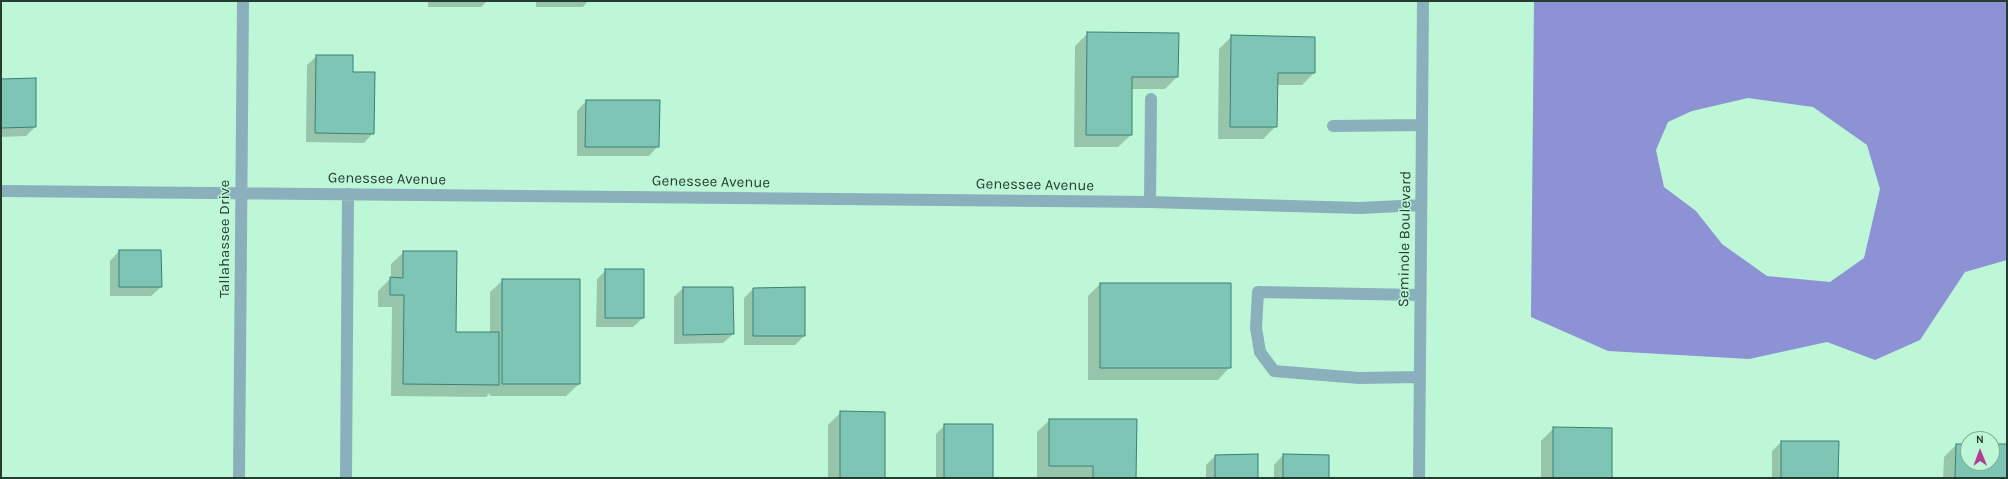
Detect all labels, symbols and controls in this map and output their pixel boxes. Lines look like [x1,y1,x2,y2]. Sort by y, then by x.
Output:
street label: Genessee Avenue [328,169,446,189]
street label: Seminole Boulevard [1395,171,1415,307]
street label: Genessee Avenue [652,172,770,192]
street label: Genessee Avenue [976,175,1094,195]
street label: Tallahassee Drive [216,180,234,298]
north arrow [1960,431,2000,471]
text: N [1976,433,1984,446]

